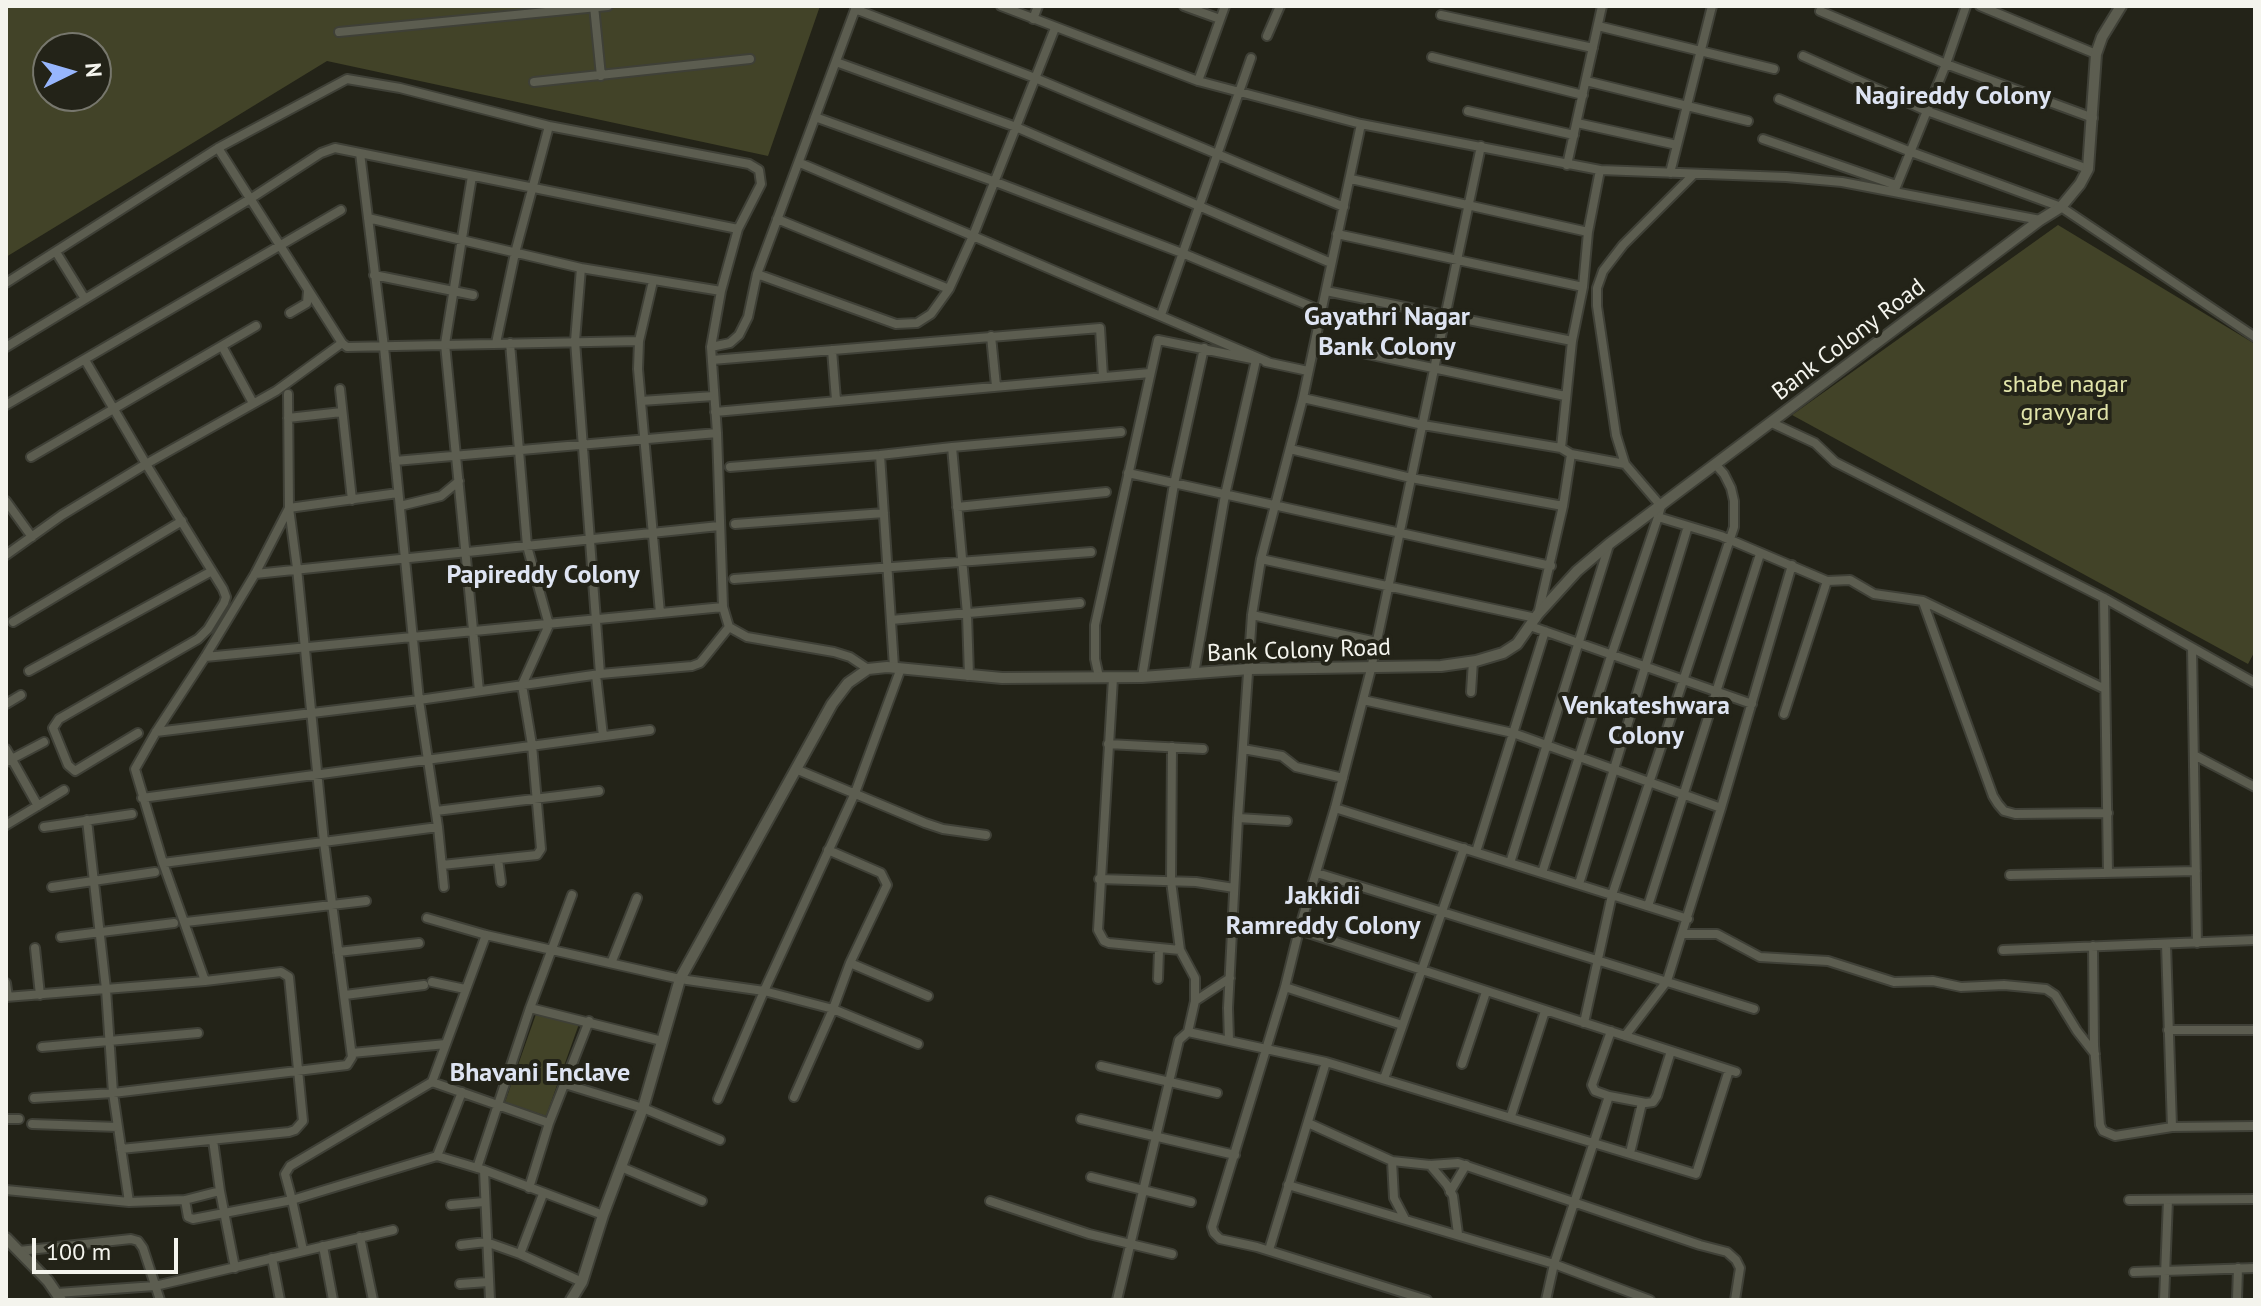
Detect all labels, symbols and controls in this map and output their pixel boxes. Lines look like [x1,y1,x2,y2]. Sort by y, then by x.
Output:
north arrow [32,32,112,112]
text: N [79,62,108,79]
district label: Nagireddy Colony [1855,81,2051,113]
street label: Bank Colony Road [1767,273,1931,407]
district label: Gayathri Nagar Bank Colony [1304,302,1470,364]
park label: shabe nagar gravyard [2003,371,2127,427]
district label: Papireddy Colony [446,560,640,592]
street label: Bank Colony Road [1207,633,1391,669]
district label: Venkateshwara Colony [1562,691,1730,752]
district label: Jakkidi Ramreddy Colony [1226,881,1420,942]
district label: Bhavani Enclave [450,1058,630,1090]
scale bar [36,1222,182,1272]
text: 100 m [46,1236,111,1267]

